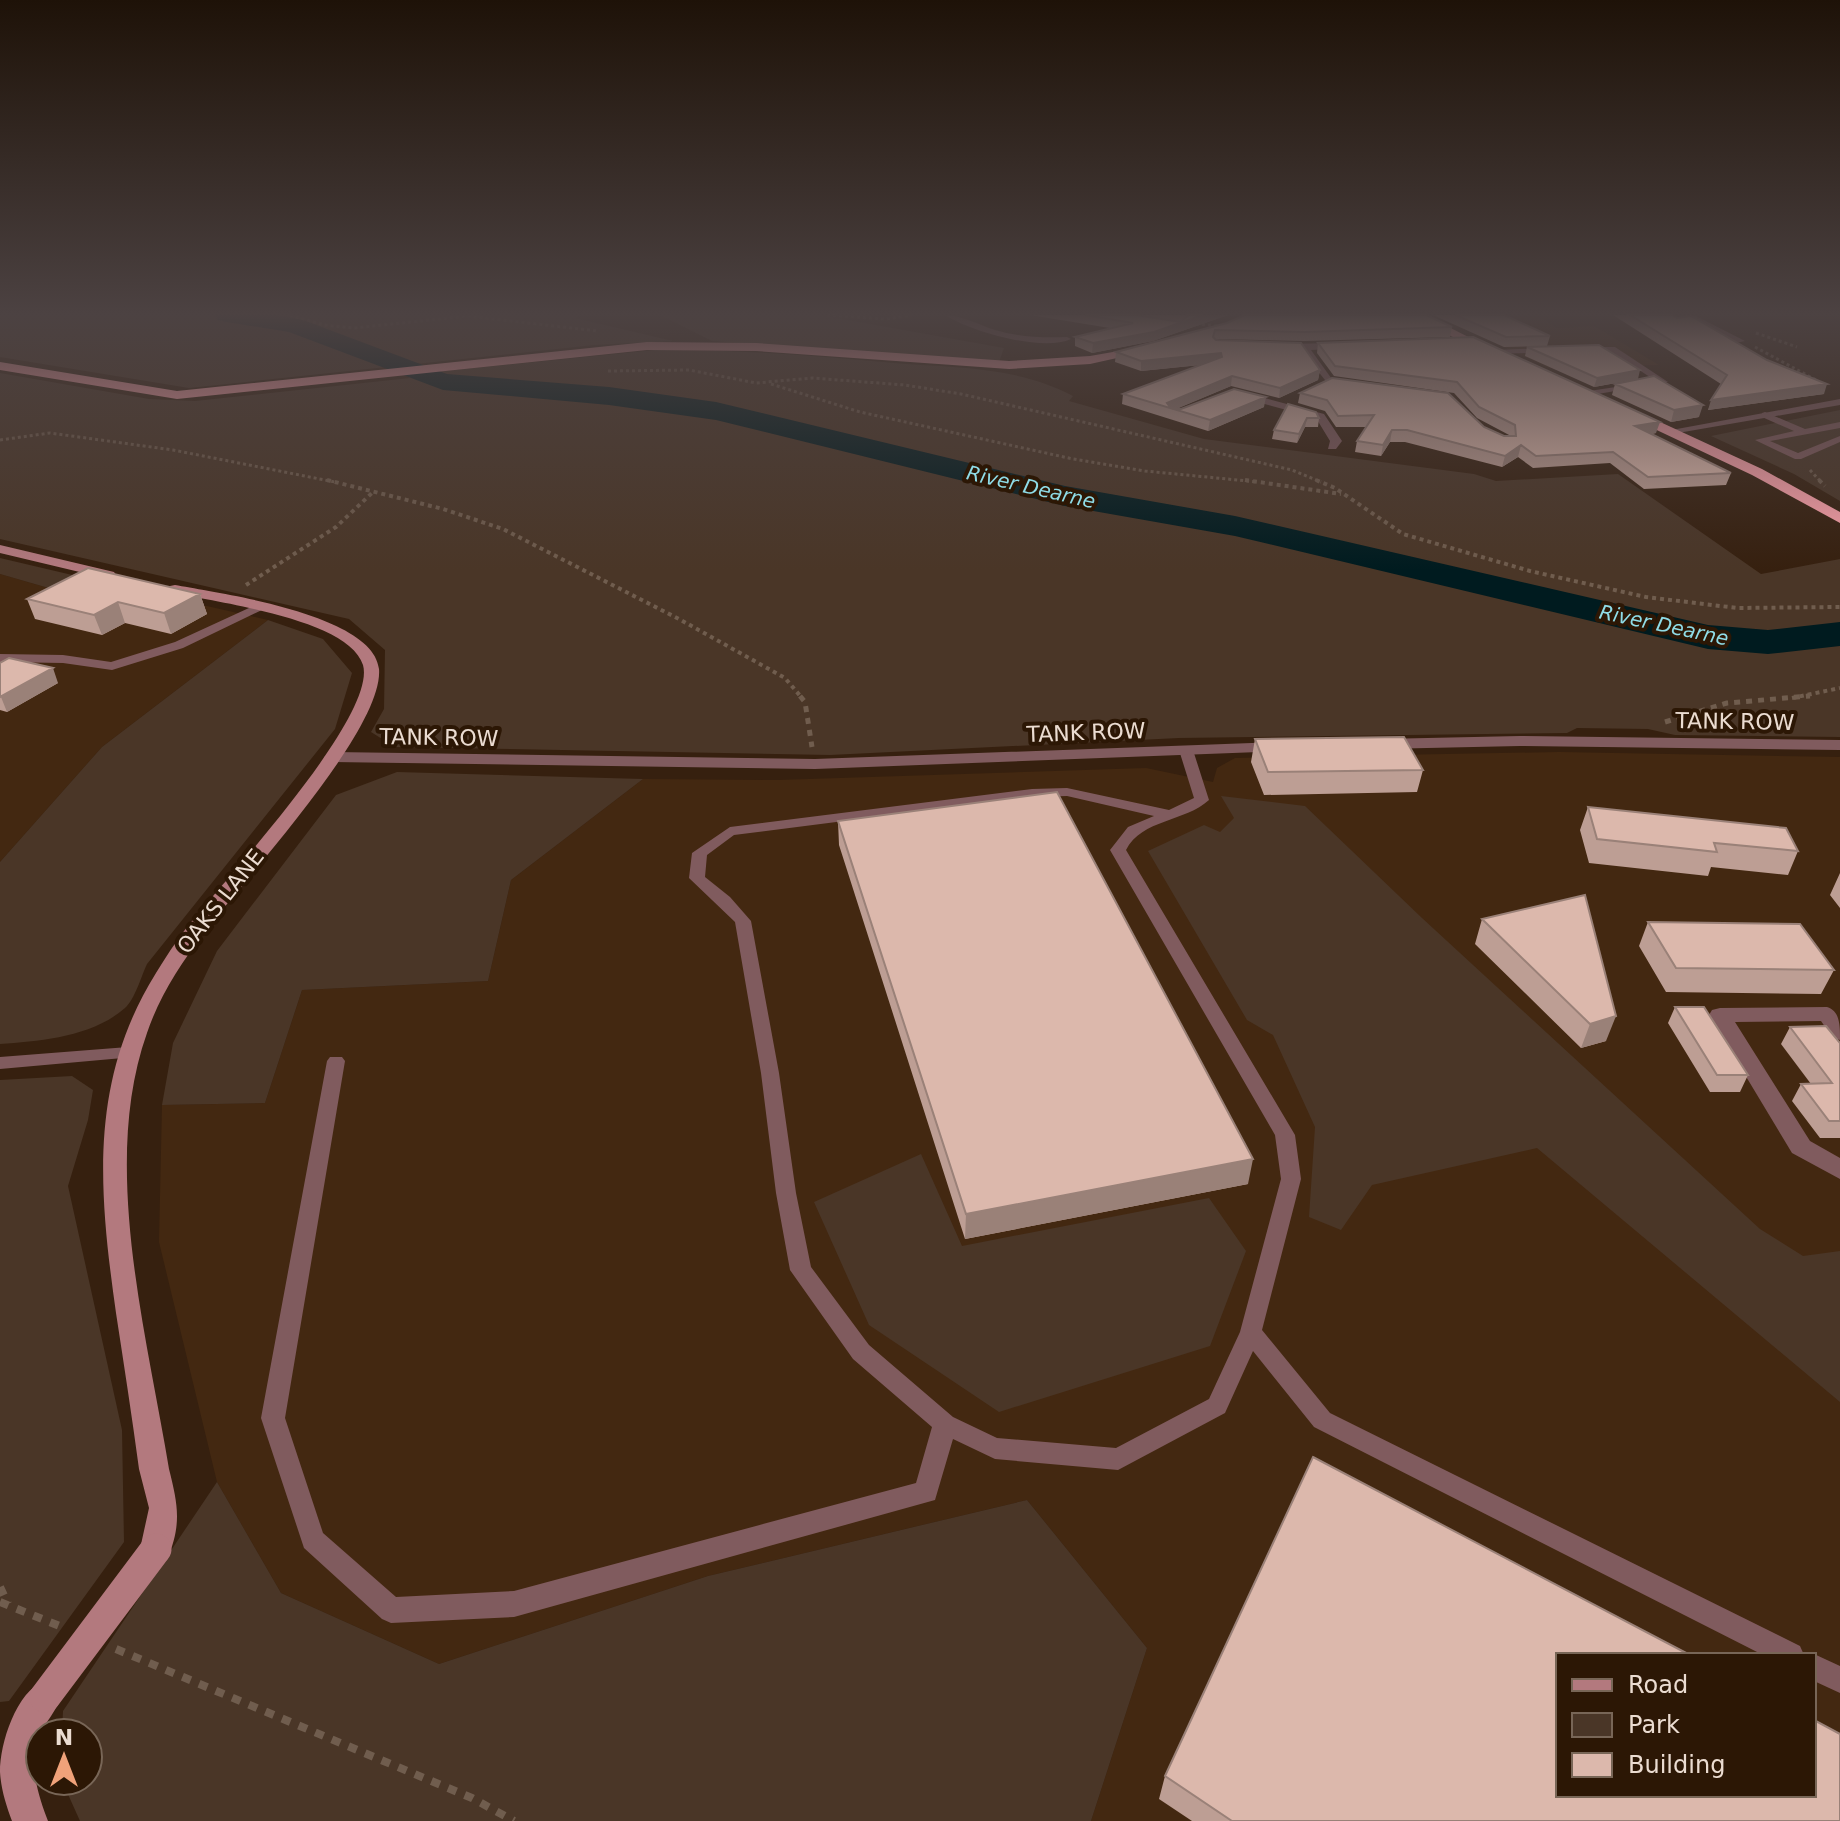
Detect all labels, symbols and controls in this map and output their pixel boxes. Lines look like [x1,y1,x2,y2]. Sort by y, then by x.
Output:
water label: River Dearne [964,461,1098,513]
water label: River Dearne [1597,600,1731,650]
street label: TANK ROW [1674,708,1795,735]
street label: TANK ROW [1025,718,1146,747]
street label: TANK ROW [378,724,499,751]
street label: OAKS LANE [172,844,269,958]
legend [1556,1653,1816,1797]
text: Road [1628,1671,1688,1699]
text: Park [1628,1711,1680,1739]
north arrow [24,1717,104,1797]
text: N [55,1725,73,1750]
text: Building [1628,1751,1725,1779]

